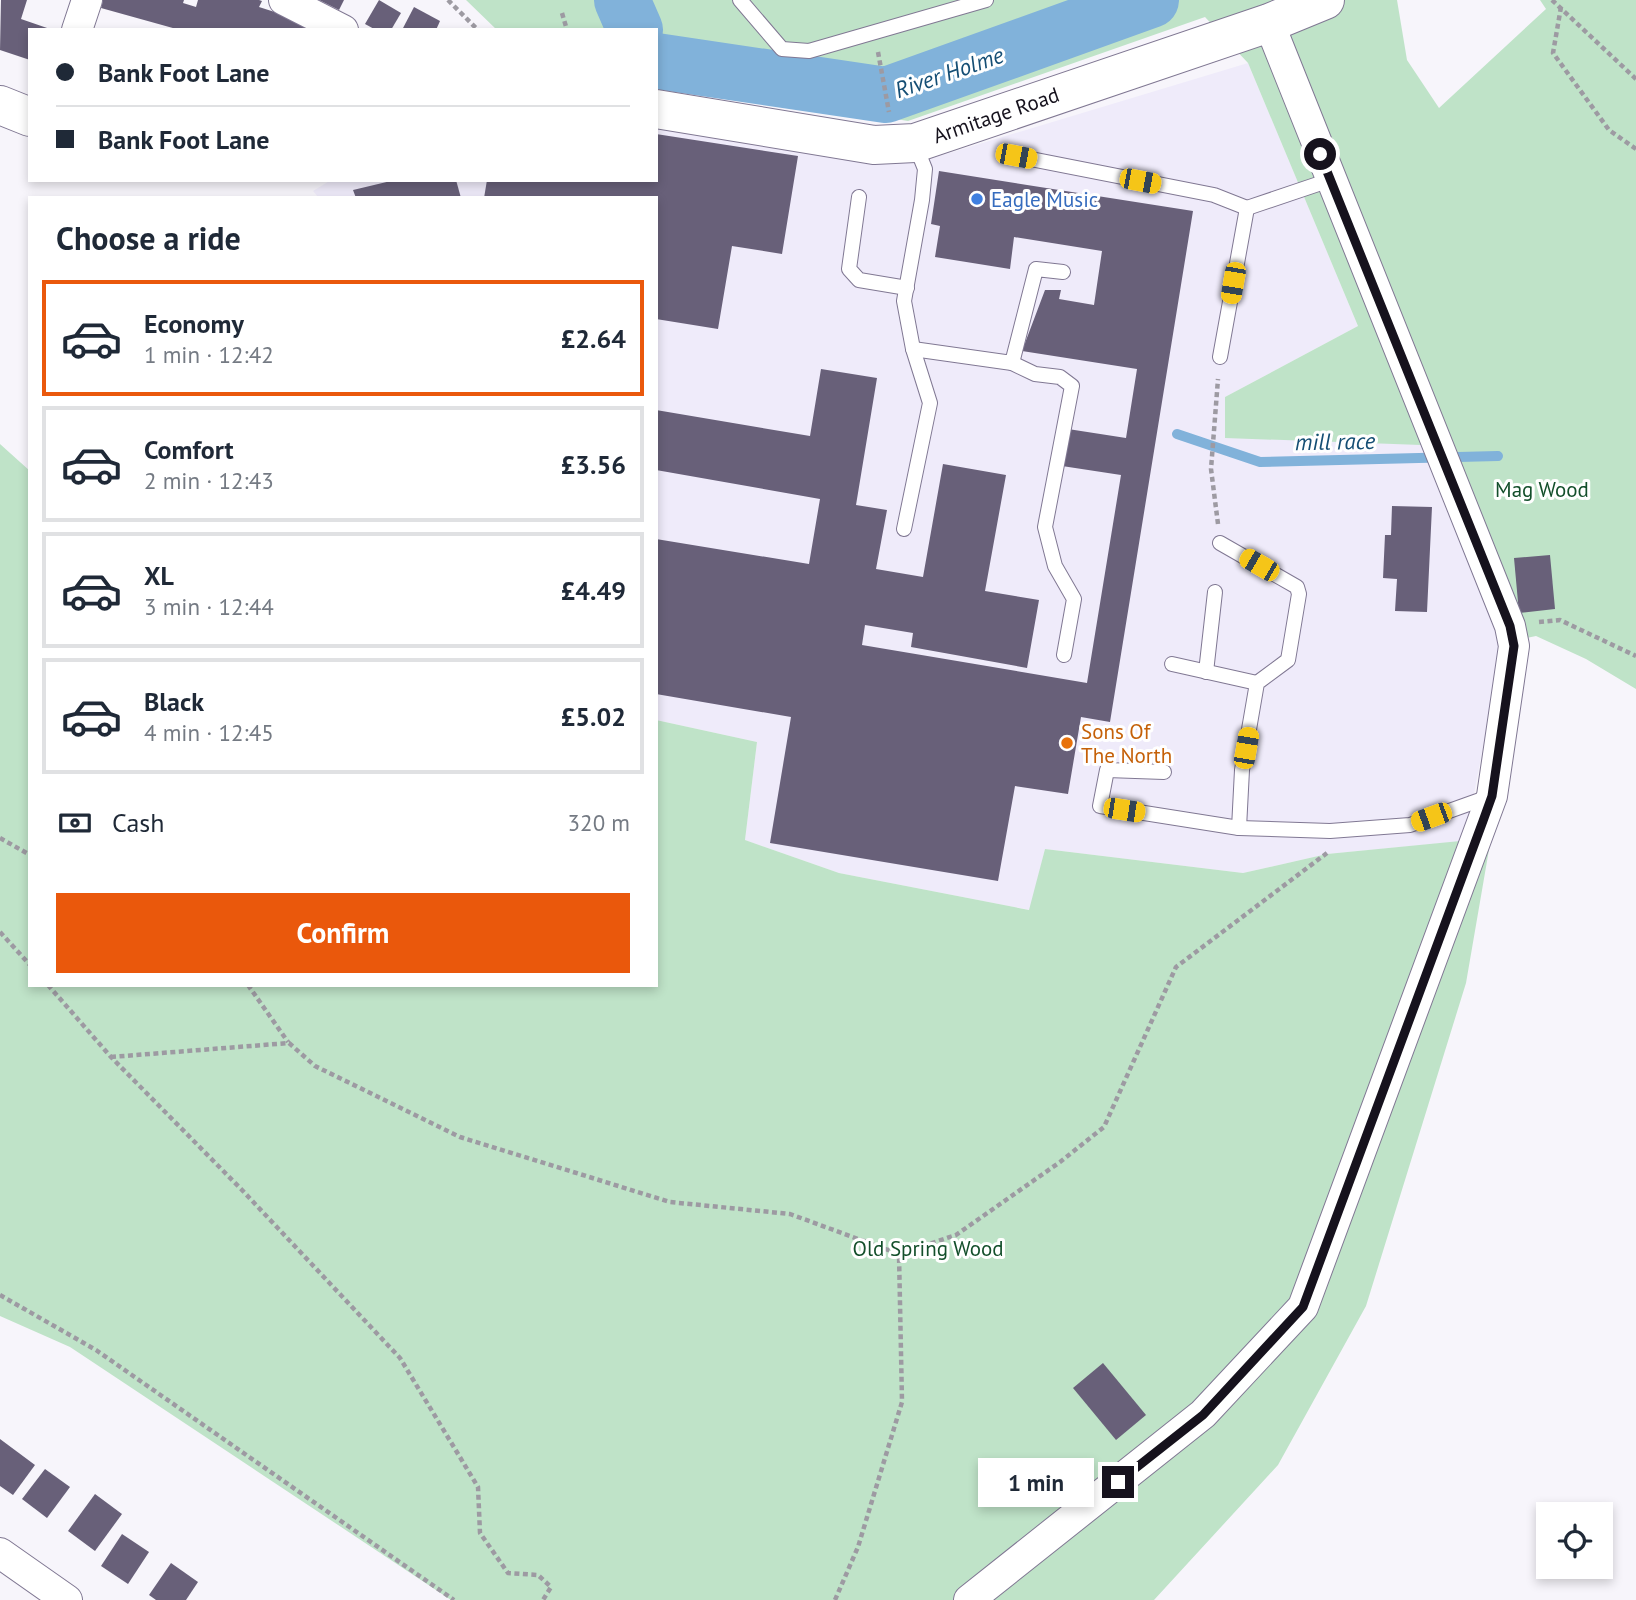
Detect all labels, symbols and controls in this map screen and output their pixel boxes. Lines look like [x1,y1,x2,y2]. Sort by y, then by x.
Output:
water label: River Holme [891,40,1008,104]
text: Bank Foot Lane [98,56,269,89]
street label: Armitage Road [929,81,1063,149]
text: Bank Foot Lane [98,123,269,156]
route start [1304,138,1336,170]
car [994,142,1039,170]
car [1118,167,1163,195]
place label: Eagle Music [991,186,1098,213]
marker: Eagle Music [969,191,985,207]
text: Choose a ride [56,217,241,259]
car [1220,260,1247,306]
icon: car [60,307,123,370]
text: Economy [144,307,244,340]
text: £2.64 [561,322,626,355]
text: 1 min · 12:42 [144,340,274,369]
water label: mill race [1295,426,1376,456]
icon: car [60,433,123,496]
text: Comfort [144,433,234,466]
text: £3.56 [561,448,626,481]
text: 2 min · 12:43 [144,466,274,495]
park label: Mag Wood [1495,476,1589,503]
car [1236,545,1283,585]
icon: car [60,559,123,622]
text: XL [144,559,174,592]
text: £4.49 [561,574,626,607]
text: 3 min · 12:44 [144,592,274,621]
icon: car [60,685,123,748]
text: Black [144,685,204,718]
text: £5.02 [561,700,626,733]
text: 4 min · 12:45 [144,718,274,747]
place label: Sons Of The North [1081,718,1172,769]
car [1233,725,1260,771]
marker: Sons Of The North [1059,735,1075,751]
car [1102,796,1147,824]
car [1408,800,1455,834]
icon: cash [56,804,94,842]
text: Cash [112,806,164,839]
text: 320 m [568,808,630,837]
button: Confirm [56,893,630,973]
park label: Old Spring Wood [853,1235,1003,1262]
callout: 1 min [978,1458,1094,1506]
route end [1102,1466,1134,1498]
text: 1 min [1008,1468,1064,1497]
map controls [1536,1502,1613,1579]
button: locate [1536,1502,1613,1579]

